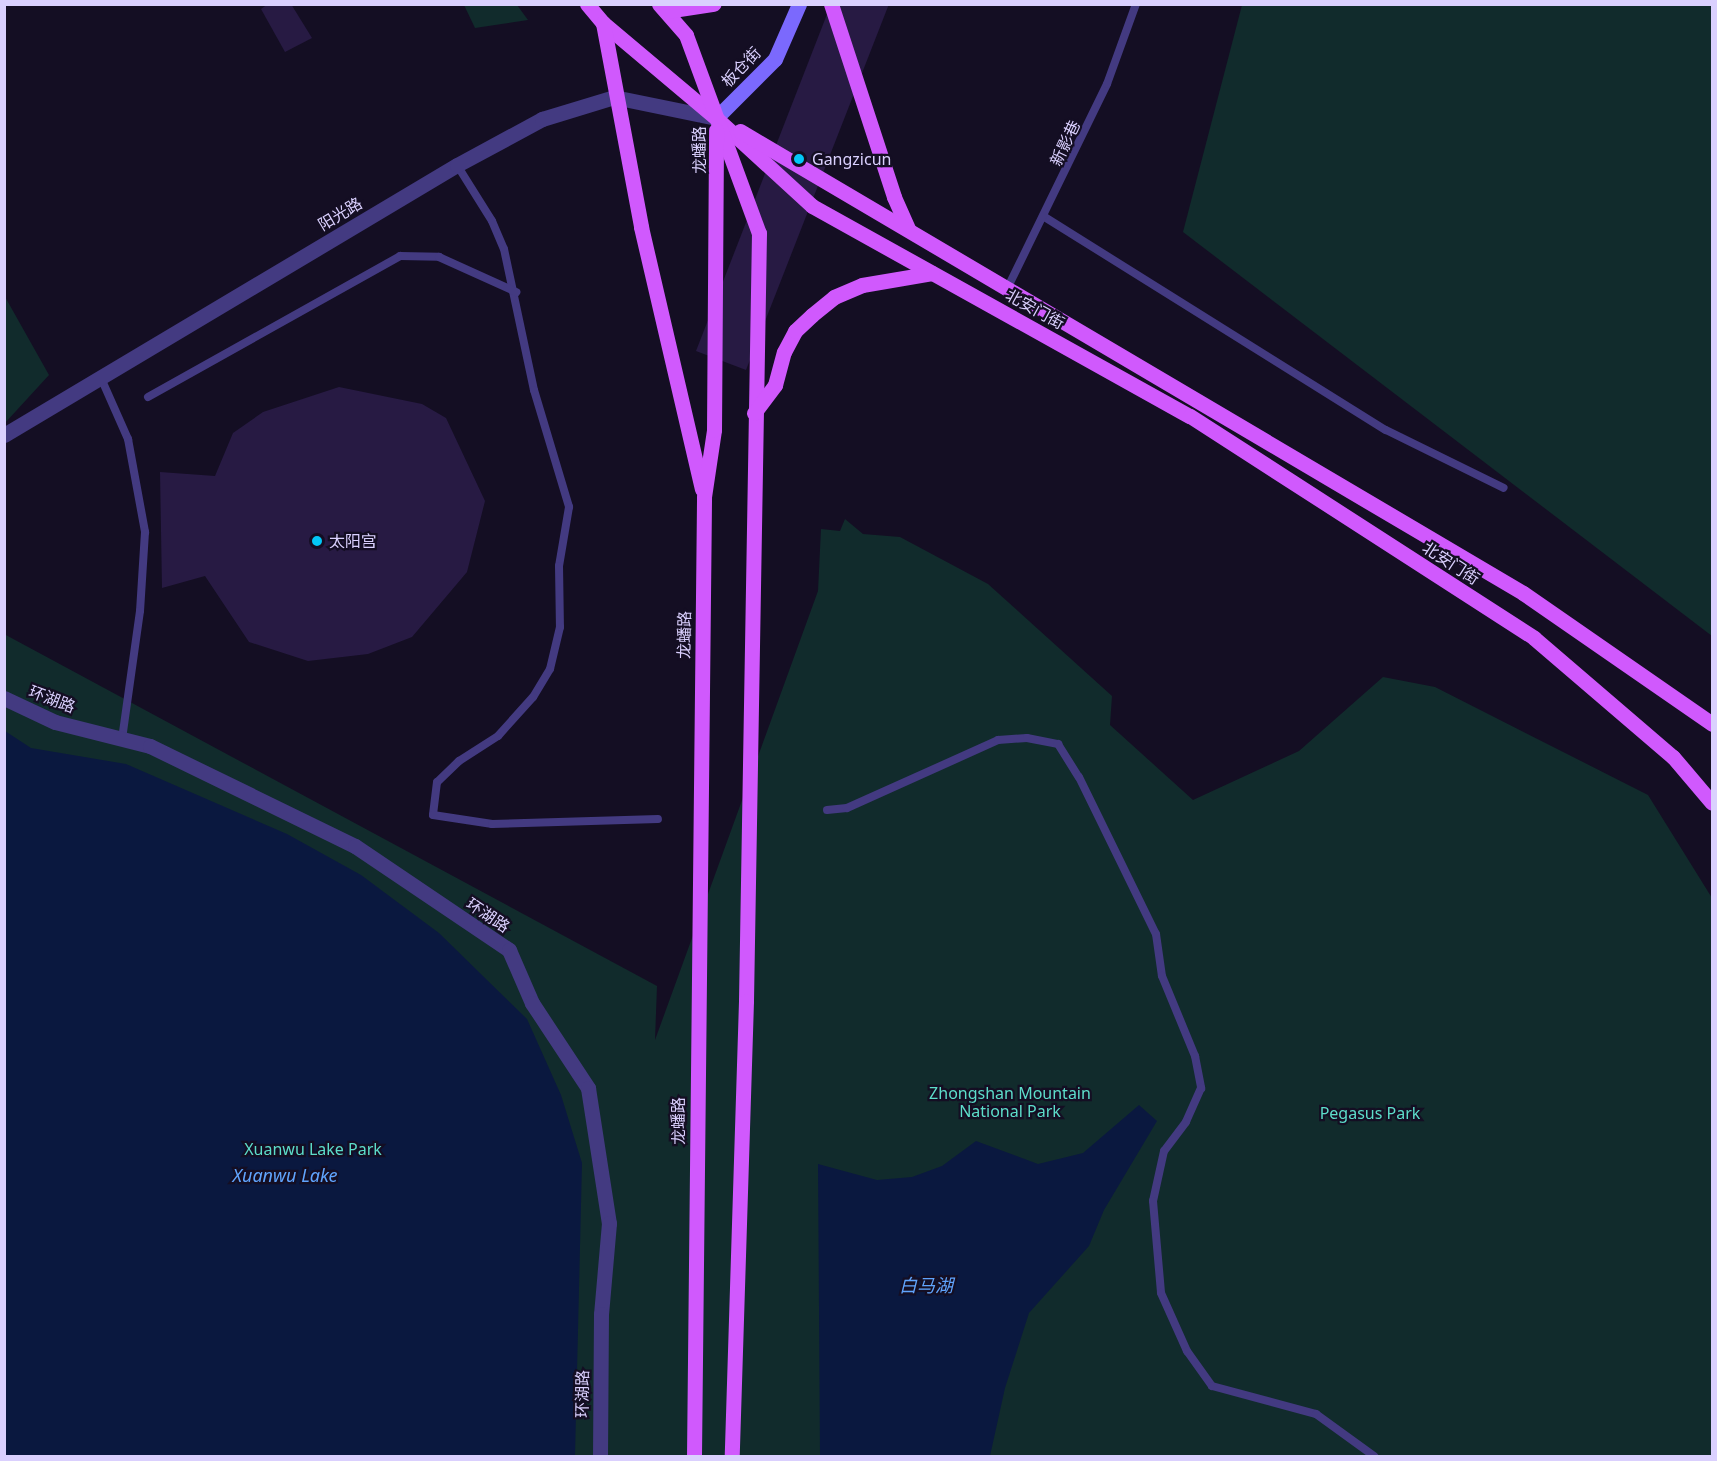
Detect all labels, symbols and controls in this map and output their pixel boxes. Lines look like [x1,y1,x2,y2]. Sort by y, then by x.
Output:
street label: 板仓街 [717,43,765,91]
street label: 新影巷 [1046,117,1084,169]
street label: 龙蟠路 [689,126,709,174]
place label: Gangzicun [812,149,891,169]
marker: Gangzicun [790,150,808,168]
street label: 阳光路 [314,193,366,235]
street label: 北安门街 [1002,285,1068,333]
place label: 太阳宫 [329,531,377,551]
marker: 太阳宫 [310,534,324,548]
street label: 北安门街 [1419,538,1483,588]
street label: 龙蟠路 [674,611,694,659]
street label: 环湖路 [26,681,78,717]
street label: 环湖路 [463,894,513,936]
park label: Zhongshan Mountain National Park [929,1083,1091,1121]
street label: 龙蟠路 [668,1097,688,1145]
park label: Pegasus Park [1320,1103,1420,1123]
park label: Xuanwu Lake Park [244,1139,382,1159]
water label: Xuanwu Lake [232,1164,338,1186]
water label: 白马湖 [899,1274,953,1296]
street label: 环湖路 [572,1370,592,1418]

